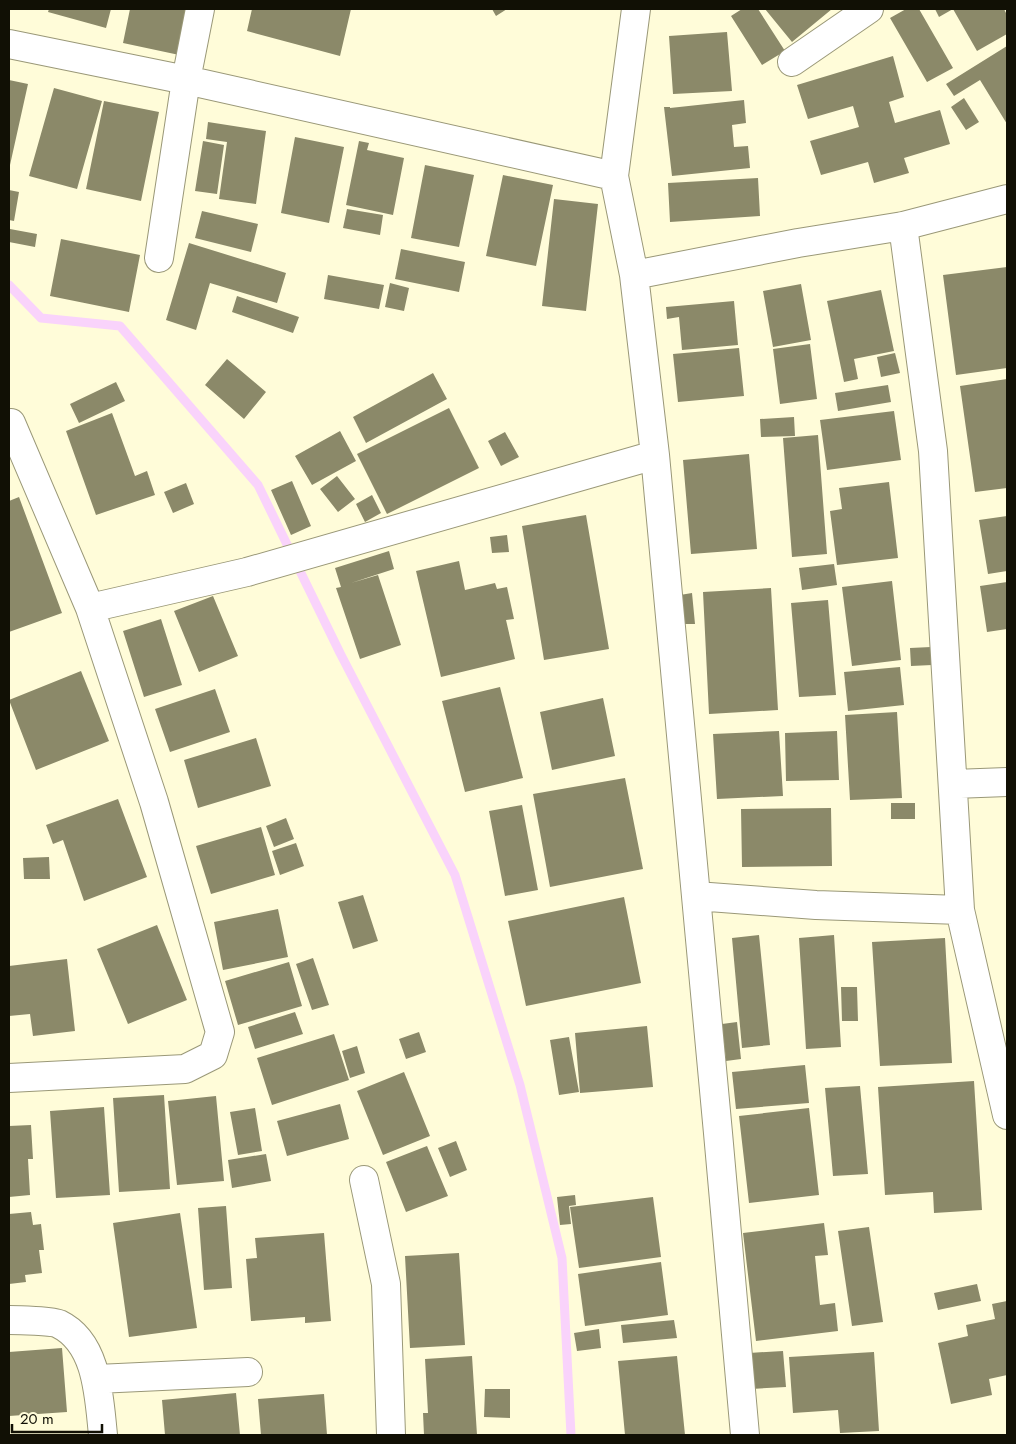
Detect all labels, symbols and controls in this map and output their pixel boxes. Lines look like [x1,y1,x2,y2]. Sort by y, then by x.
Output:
scale bar [12,1402,102,1434]
text: 20 m [20,1408,54,1430]

